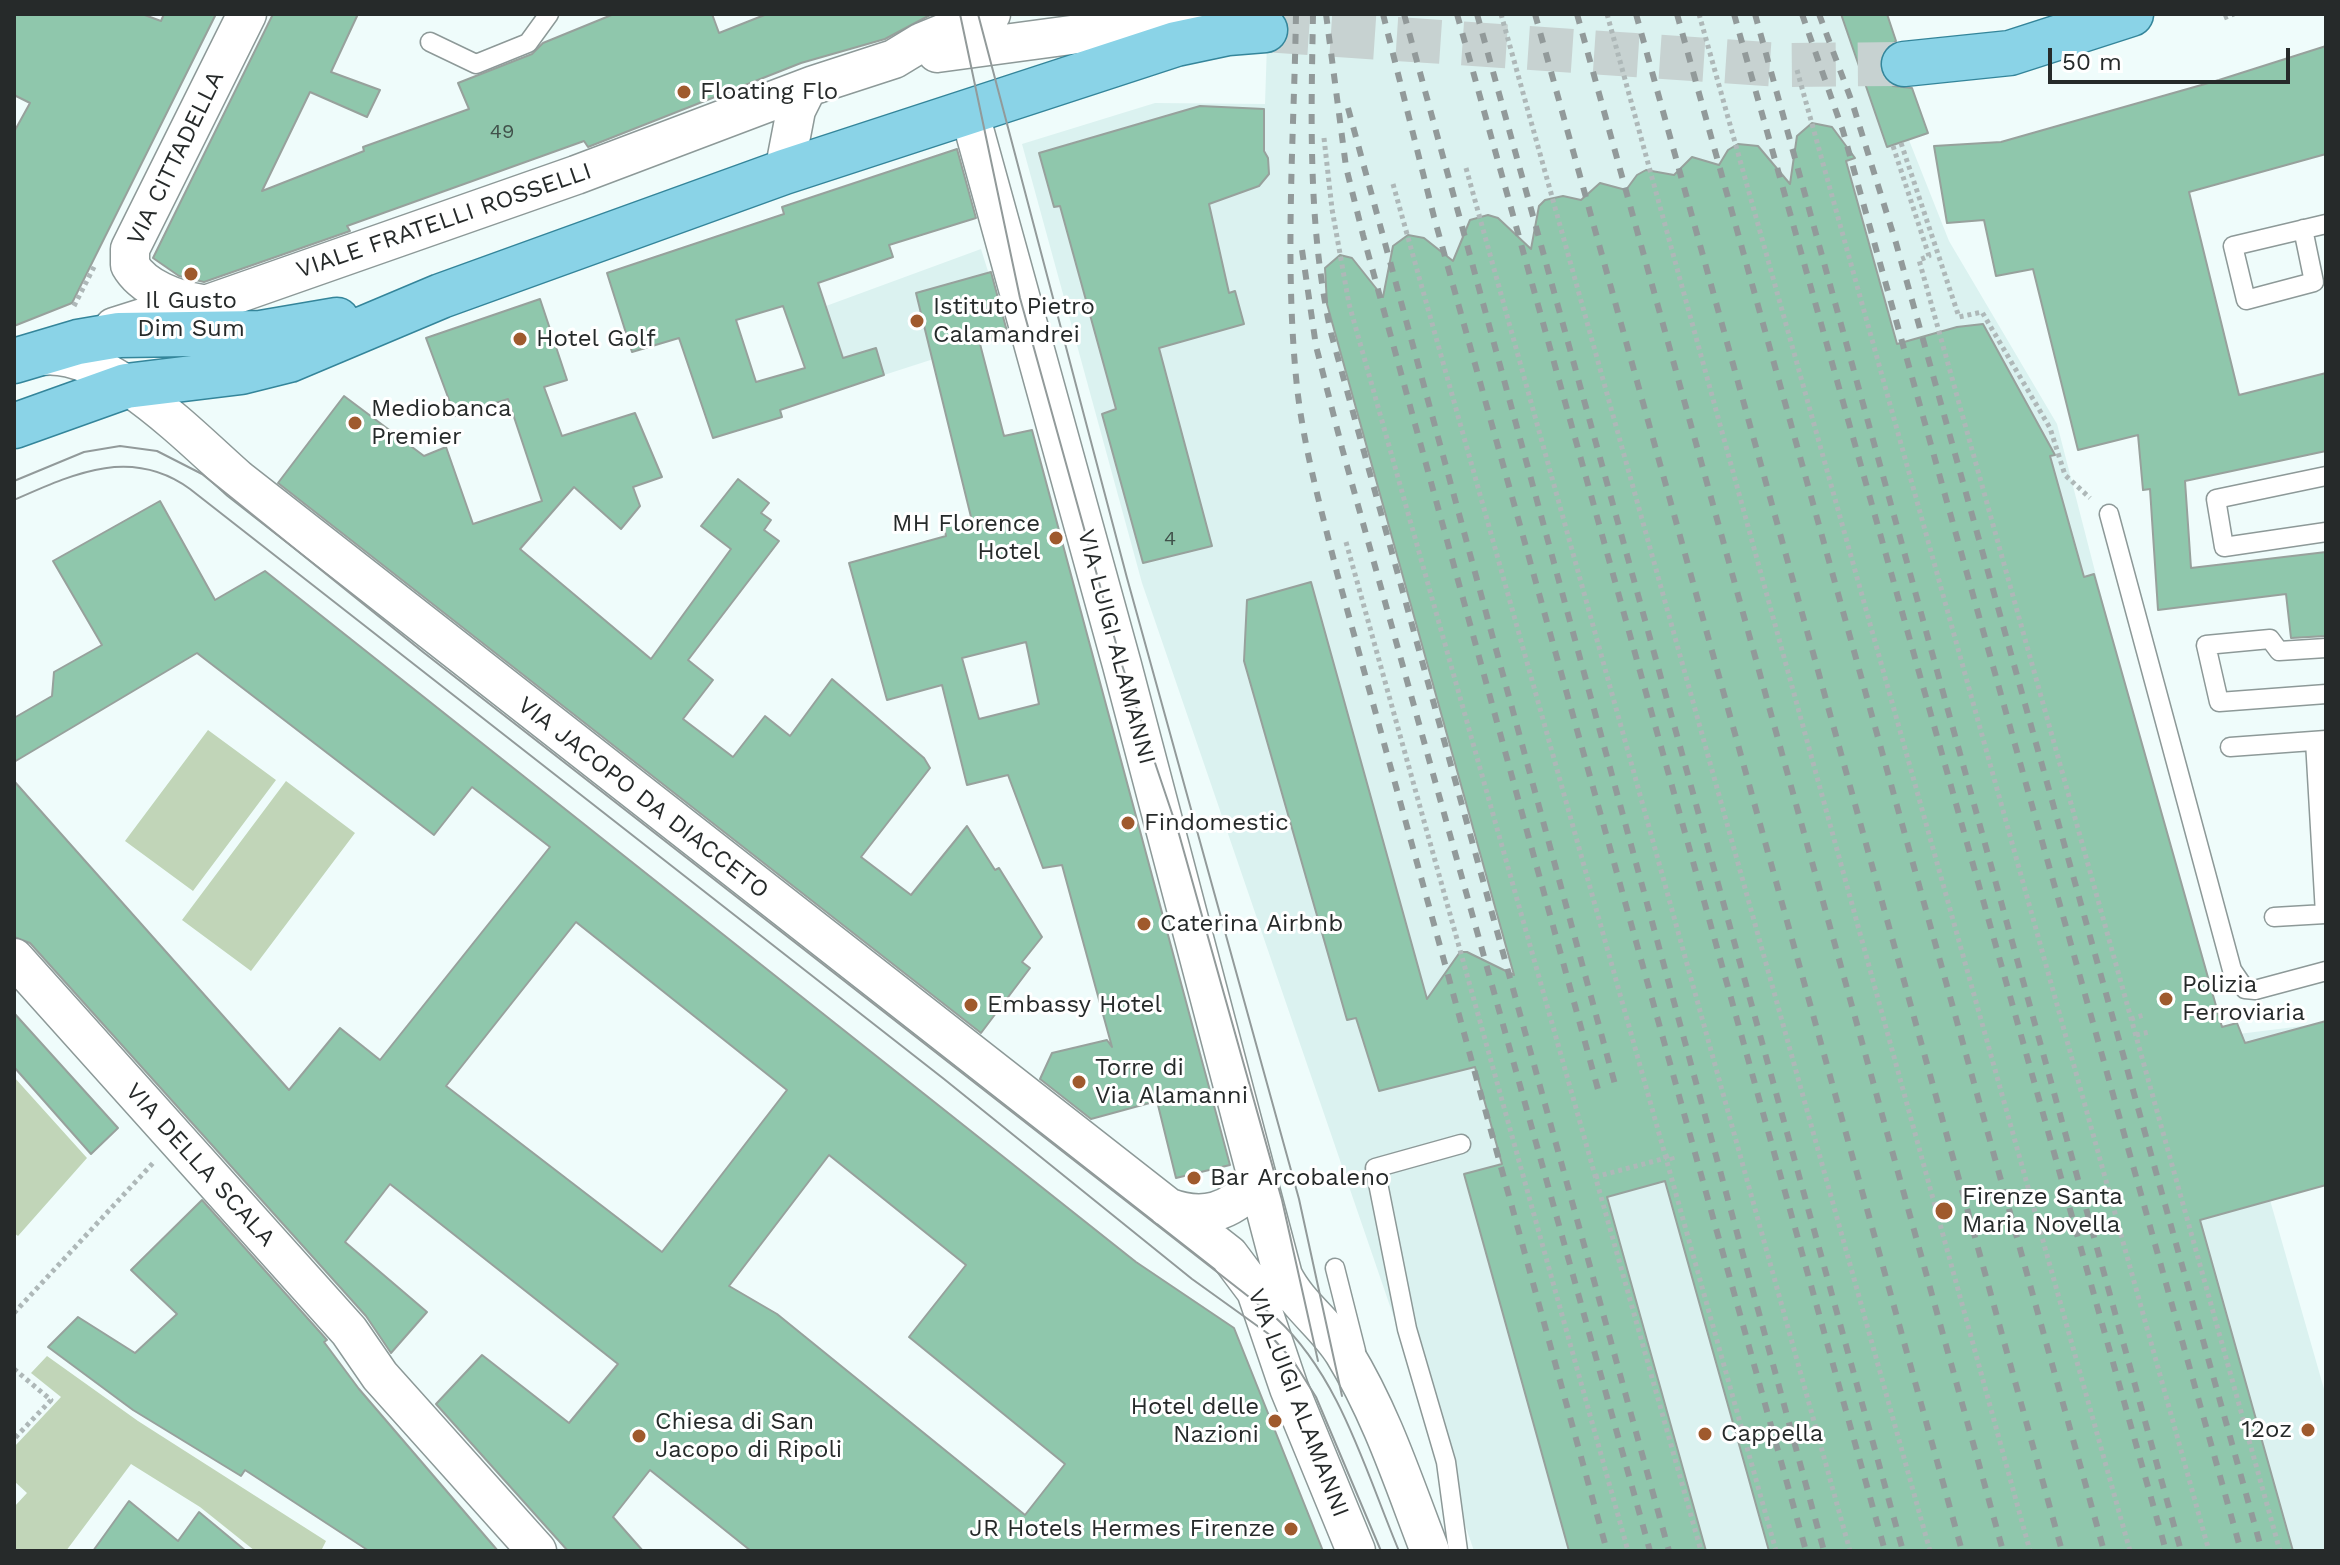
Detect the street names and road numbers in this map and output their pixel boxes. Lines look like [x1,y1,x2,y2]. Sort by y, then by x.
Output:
street label: VIA CITTADELLA [121,66,231,250]
street label: VIALE FRATELLI ROSSELLI [293,157,595,285]
street label: VIA LUIGI ALAMANNI [1071,526,1161,768]
street label: VIA JACOPO DA DIACCETO [512,691,774,905]
street label: VIA DELLA SCALA [119,1077,281,1253]
street label: VIA LUIGI ALAMANNI [1241,1285,1355,1521]

